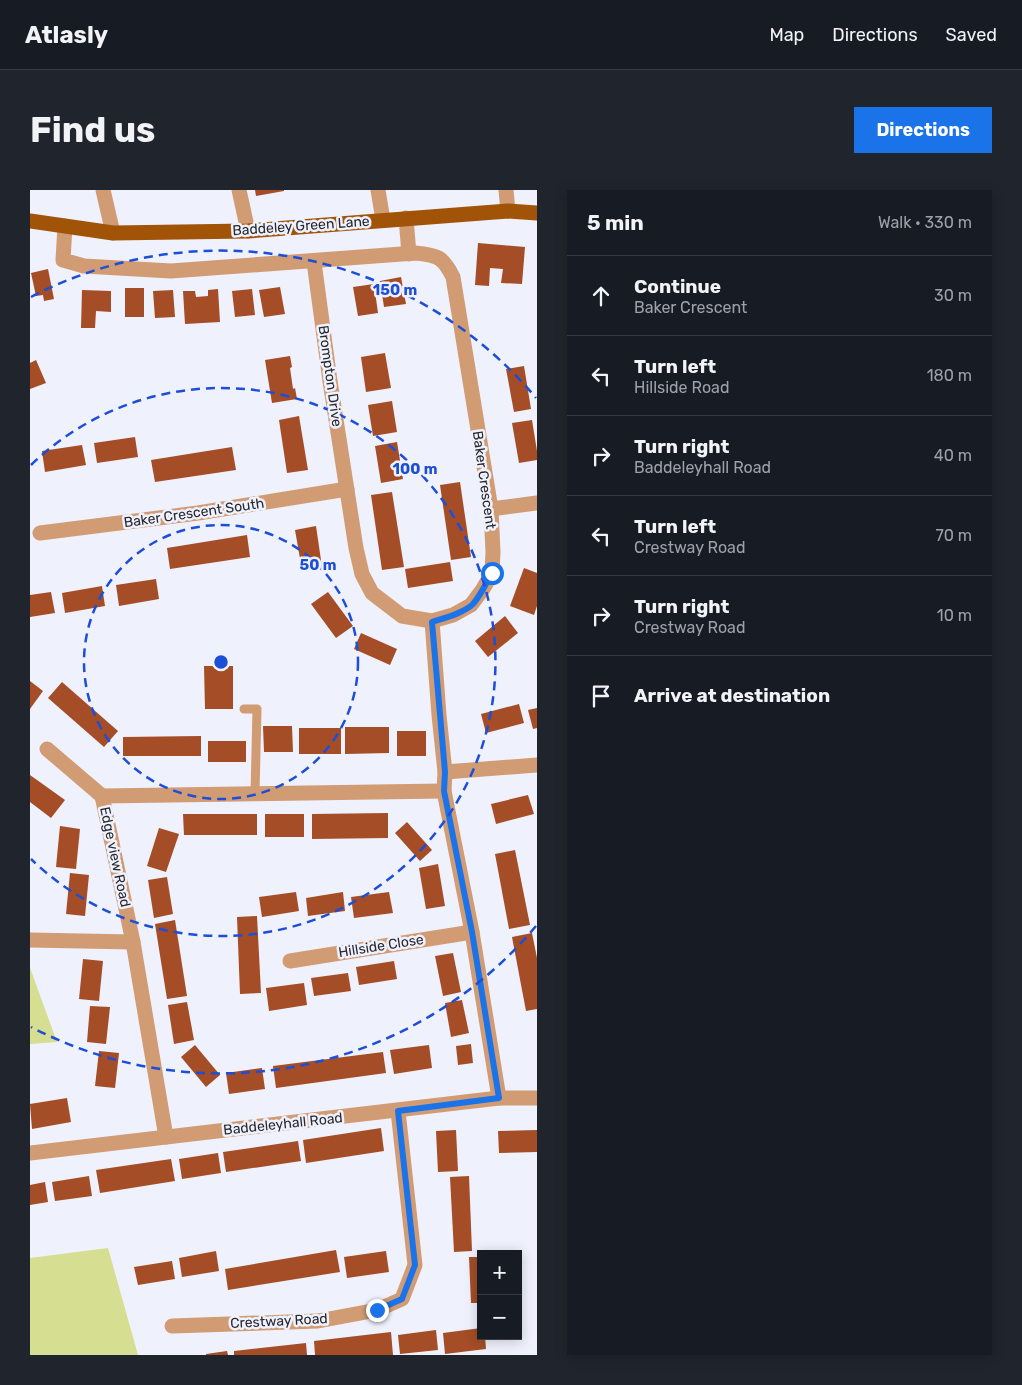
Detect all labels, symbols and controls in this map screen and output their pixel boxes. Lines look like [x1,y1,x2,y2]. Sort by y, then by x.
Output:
text: Atlasly [25,21,108,49]
text: Map [769,24,804,46]
text: Directions [832,24,918,46]
text: Saved [946,24,997,46]
button: Directions [854,107,992,153]
text: Find us [30,109,155,151]
text: 5 min [587,210,644,235]
street label: Baddeley Green Lane [232,213,370,239]
text: Walk · 330 m [878,213,972,232]
text: Continue [634,275,721,298]
text: 150 m [373,281,417,299]
icon: ahead [587,282,615,310]
text: 30 m [934,286,972,305]
text: Baker Crescent [634,298,747,317]
street label: Brompton Drive [314,324,346,428]
text: Turn left [634,355,716,378]
icon: left [587,362,615,390]
text: 180 m [927,366,972,385]
text: Hillside Road [634,378,729,397]
street label: Baker Crescent [469,430,499,531]
text: Turn right [634,435,729,458]
icon: right [587,442,615,470]
text: 40 m [934,446,972,465]
text: Baddeleyhall Road [634,458,771,477]
text: 100 m [393,460,437,478]
street label: Baker Crescent South [123,495,265,531]
text: Turn left [634,515,716,538]
icon: left [587,522,615,550]
text: 70 m [935,526,972,545]
text: Crestway Road [634,538,745,557]
text: 50 m [300,556,336,574]
route start [481,562,504,585]
text: Turn right [634,595,729,618]
icon: right [587,602,615,630]
text: 10 m [937,606,972,625]
text: Crestway Road [634,618,745,637]
centre of rings [212,653,230,671]
icon: arrive [587,682,615,710]
text: Arrive at destination [634,684,830,707]
street label: Edge view Road [96,805,134,909]
street label: Hillside Close [337,931,425,961]
street label: Baddeleyhall Road [222,1109,344,1139]
map controls [477,1250,522,1340]
button: + [477,1250,522,1295]
button: − [477,1295,522,1340]
route end [366,1299,389,1322]
street label: Crestway Road [230,1310,328,1332]

